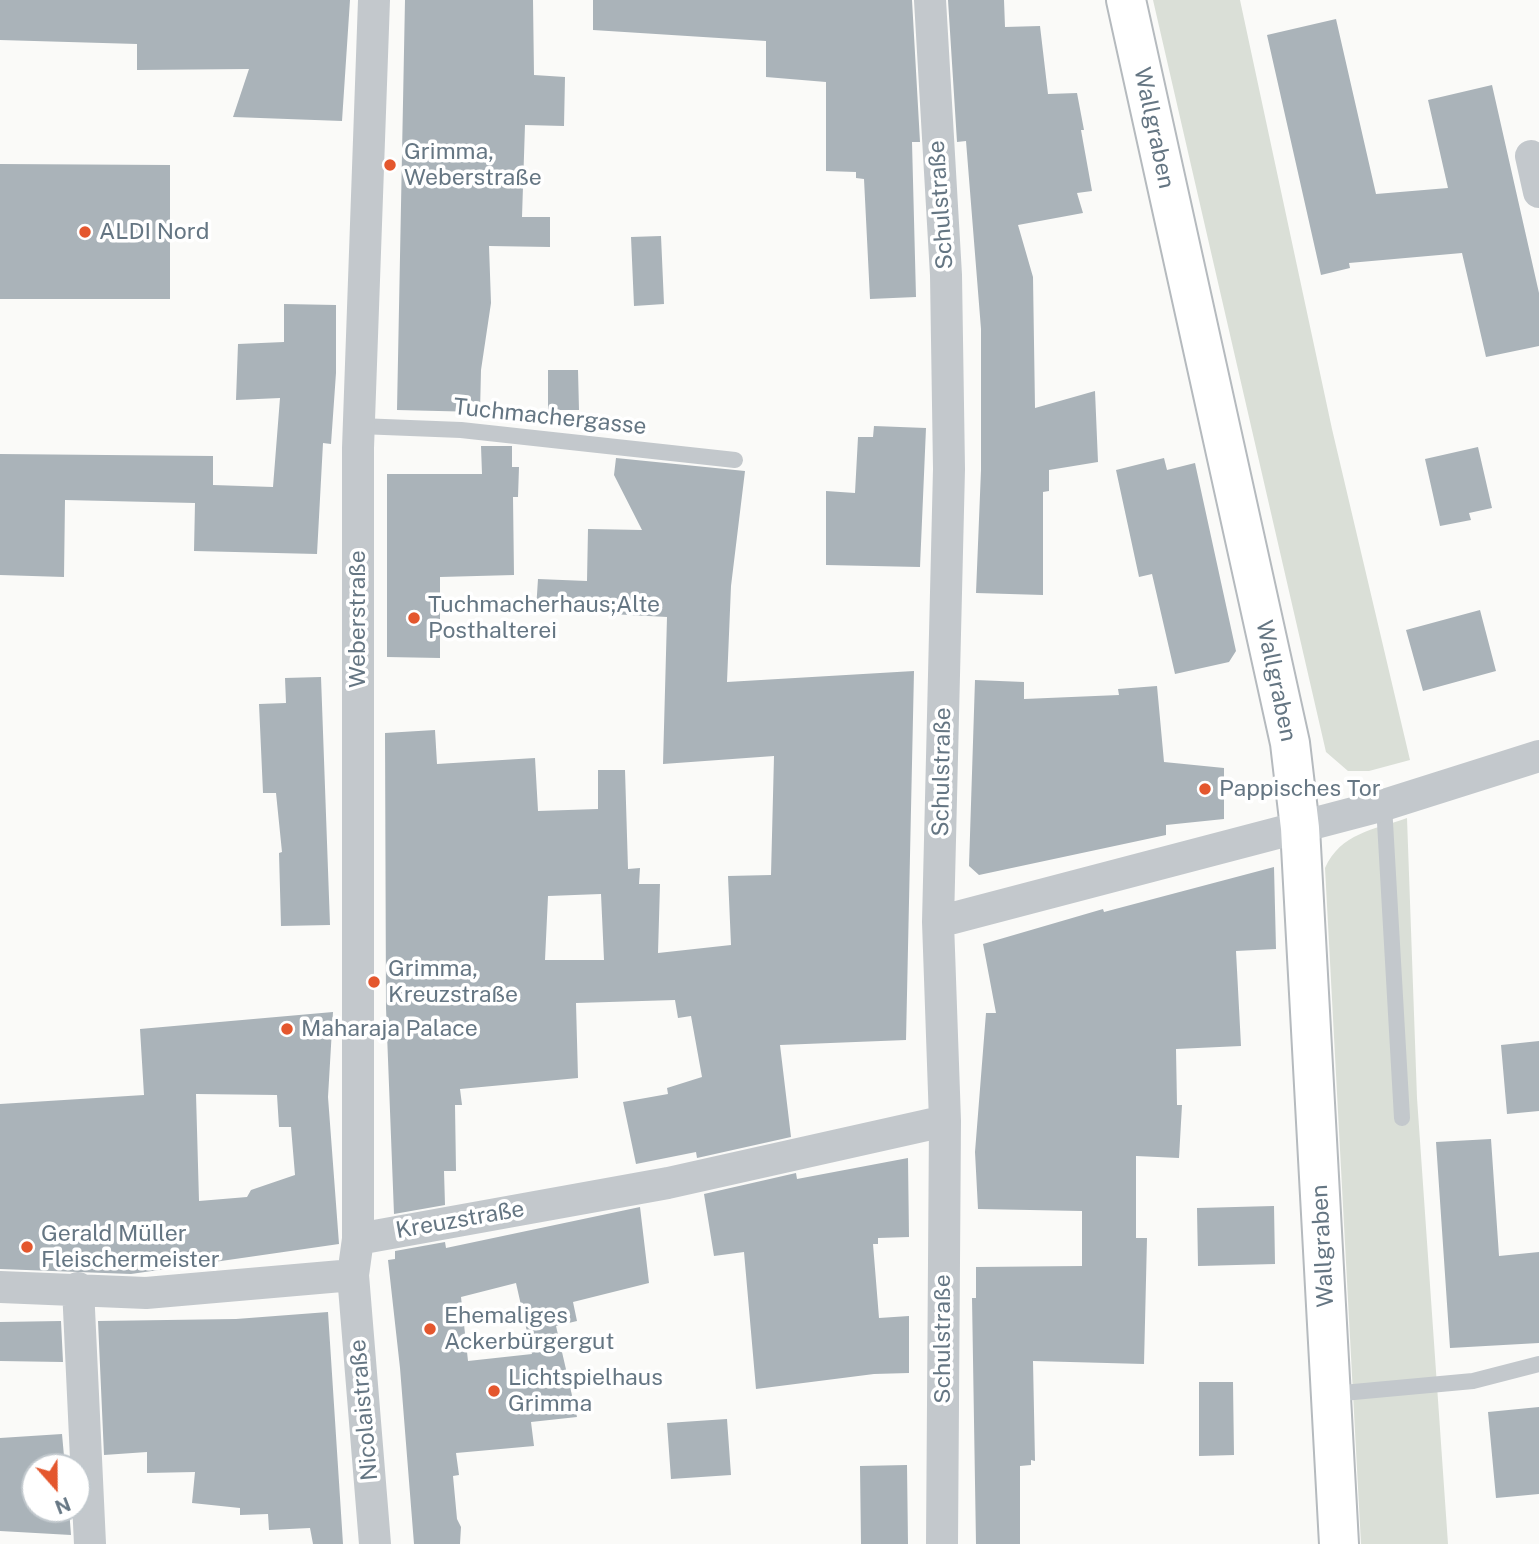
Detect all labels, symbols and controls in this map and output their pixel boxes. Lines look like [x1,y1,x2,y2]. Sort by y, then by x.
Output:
street label: Wallgraben [1128,65,1180,191]
place label: Grimma, Weberstraße [404,138,542,192]
street label: Schulstraße [923,140,959,270]
marker: Grimma, Weberstraße [382,157,398,173]
place label: ALDI Nord [99,218,209,246]
marker: ALDI Nord [77,224,93,240]
street label: Tuchmachergasse [452,393,648,441]
street label: Weberstraße [344,550,372,688]
place label: Tuchmacherhaus;Alte Posthalterei [428,591,660,645]
marker: Tuchmacherhaus;Alte Posthalterei [406,610,422,626]
street label: Wallgraben [1250,618,1302,744]
street label: Schulstraße [927,707,957,837]
place label: Pappisches Tor [1219,775,1381,803]
marker: Pappisches Tor [1197,781,1213,797]
place label: Grimma, Kreuzstraße [388,955,518,1009]
marker: Grimma, Kreuzstraße [366,974,382,990]
place label: Maharaja Palace [301,1015,478,1043]
marker: Maharaja Palace [279,1021,295,1037]
street label: Wallgraben [1306,1184,1340,1308]
street label: Kreuzstraße [394,1195,526,1245]
place label: Gerald Müller Fleischermeister [41,1220,220,1274]
marker: Gerald Müller Fleischermeister [19,1239,35,1255]
street label: Schulstraße [929,1274,957,1404]
place label: Ehemaliges Ackerbürgergut [444,1302,614,1356]
marker: Ehemaliges Ackerbürgergut [422,1321,438,1337]
street label: Nicolaistraße [344,1338,384,1482]
place label: Lichtspielhaus Grimma [508,1364,663,1418]
marker: Lichtspielhaus Grimma [486,1383,502,1399]
north arrow [21,1453,91,1523]
text: N [52,1493,74,1519]

